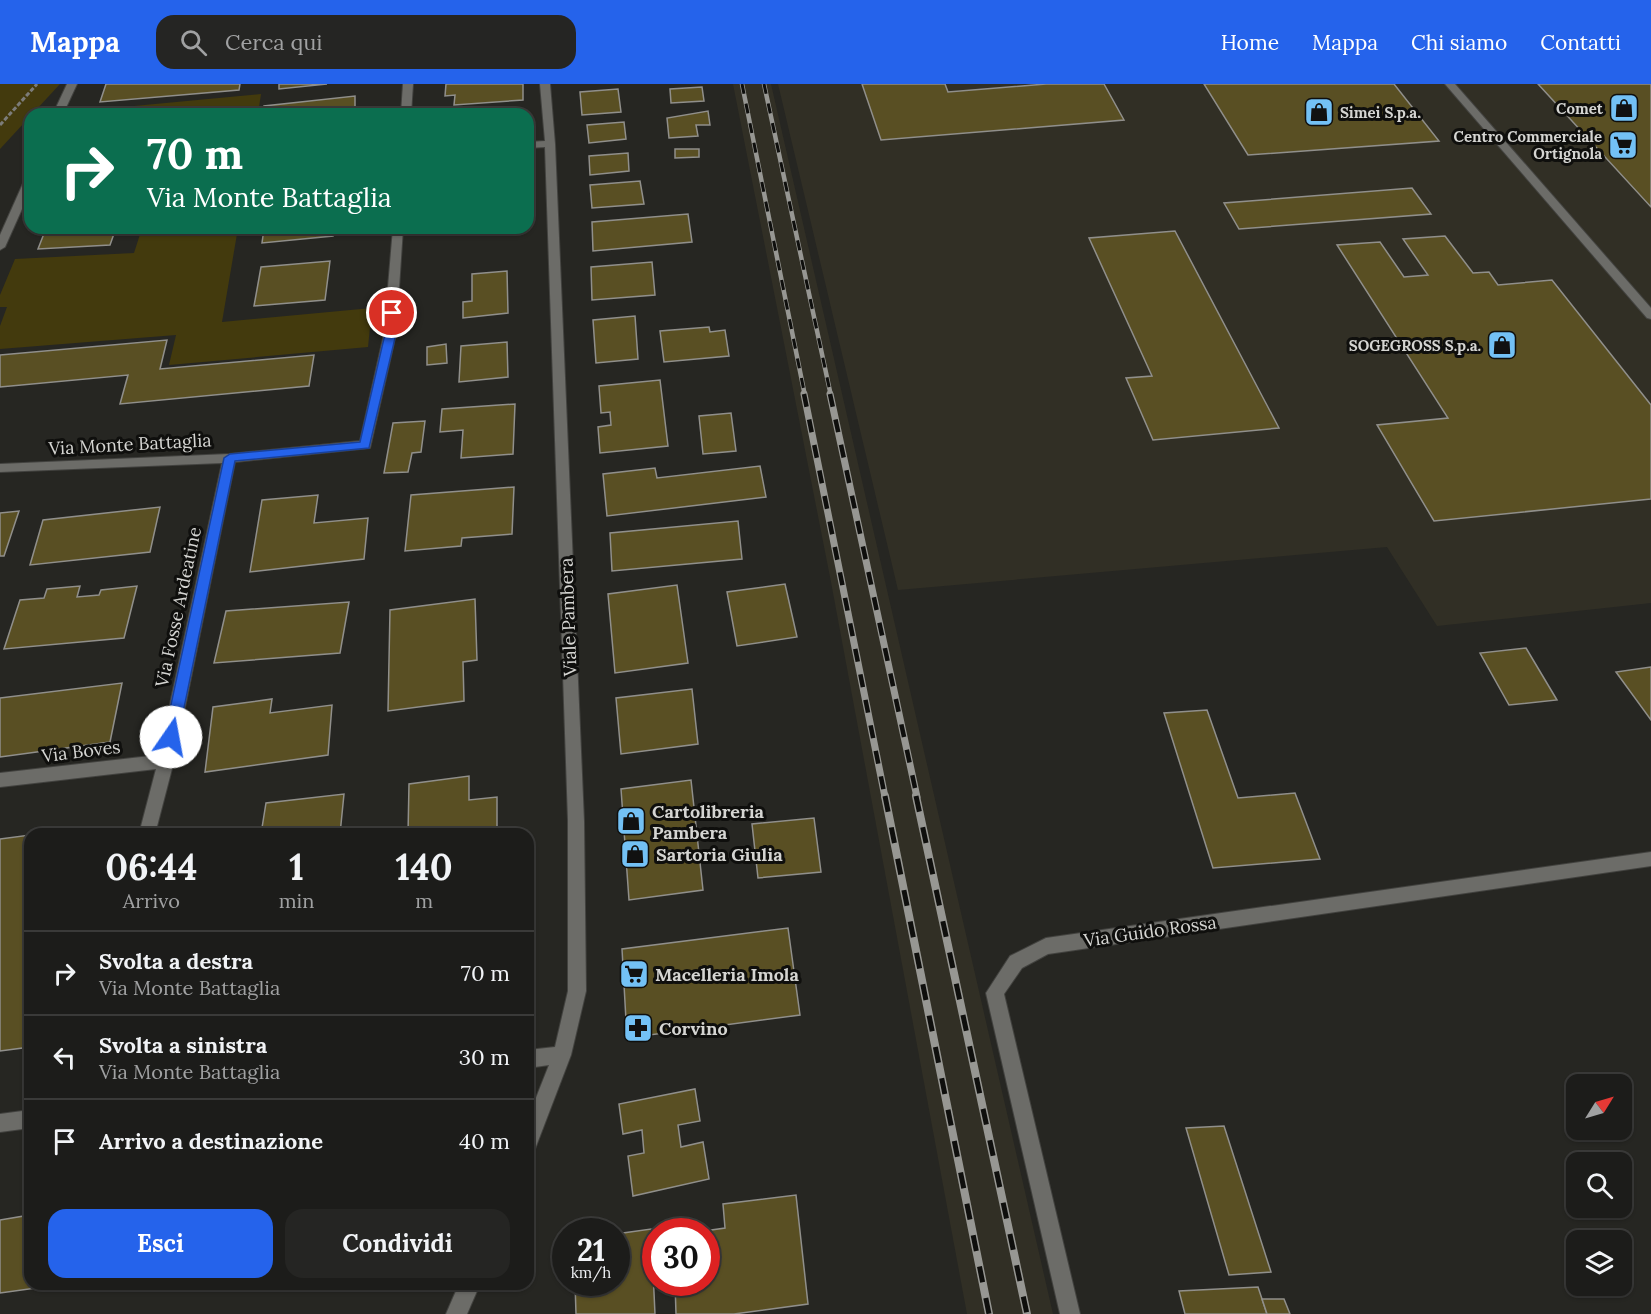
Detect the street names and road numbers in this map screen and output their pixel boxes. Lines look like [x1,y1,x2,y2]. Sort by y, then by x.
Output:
street label: Via Monte Battaglia [47,428,212,460]
street label: Via Fosse Ardeatine [150,525,206,690]
street label: Viale Pambera [554,557,582,678]
street label: Via Boves [39,735,122,767]
street label: Via Guido Rossa [1081,910,1218,952]

